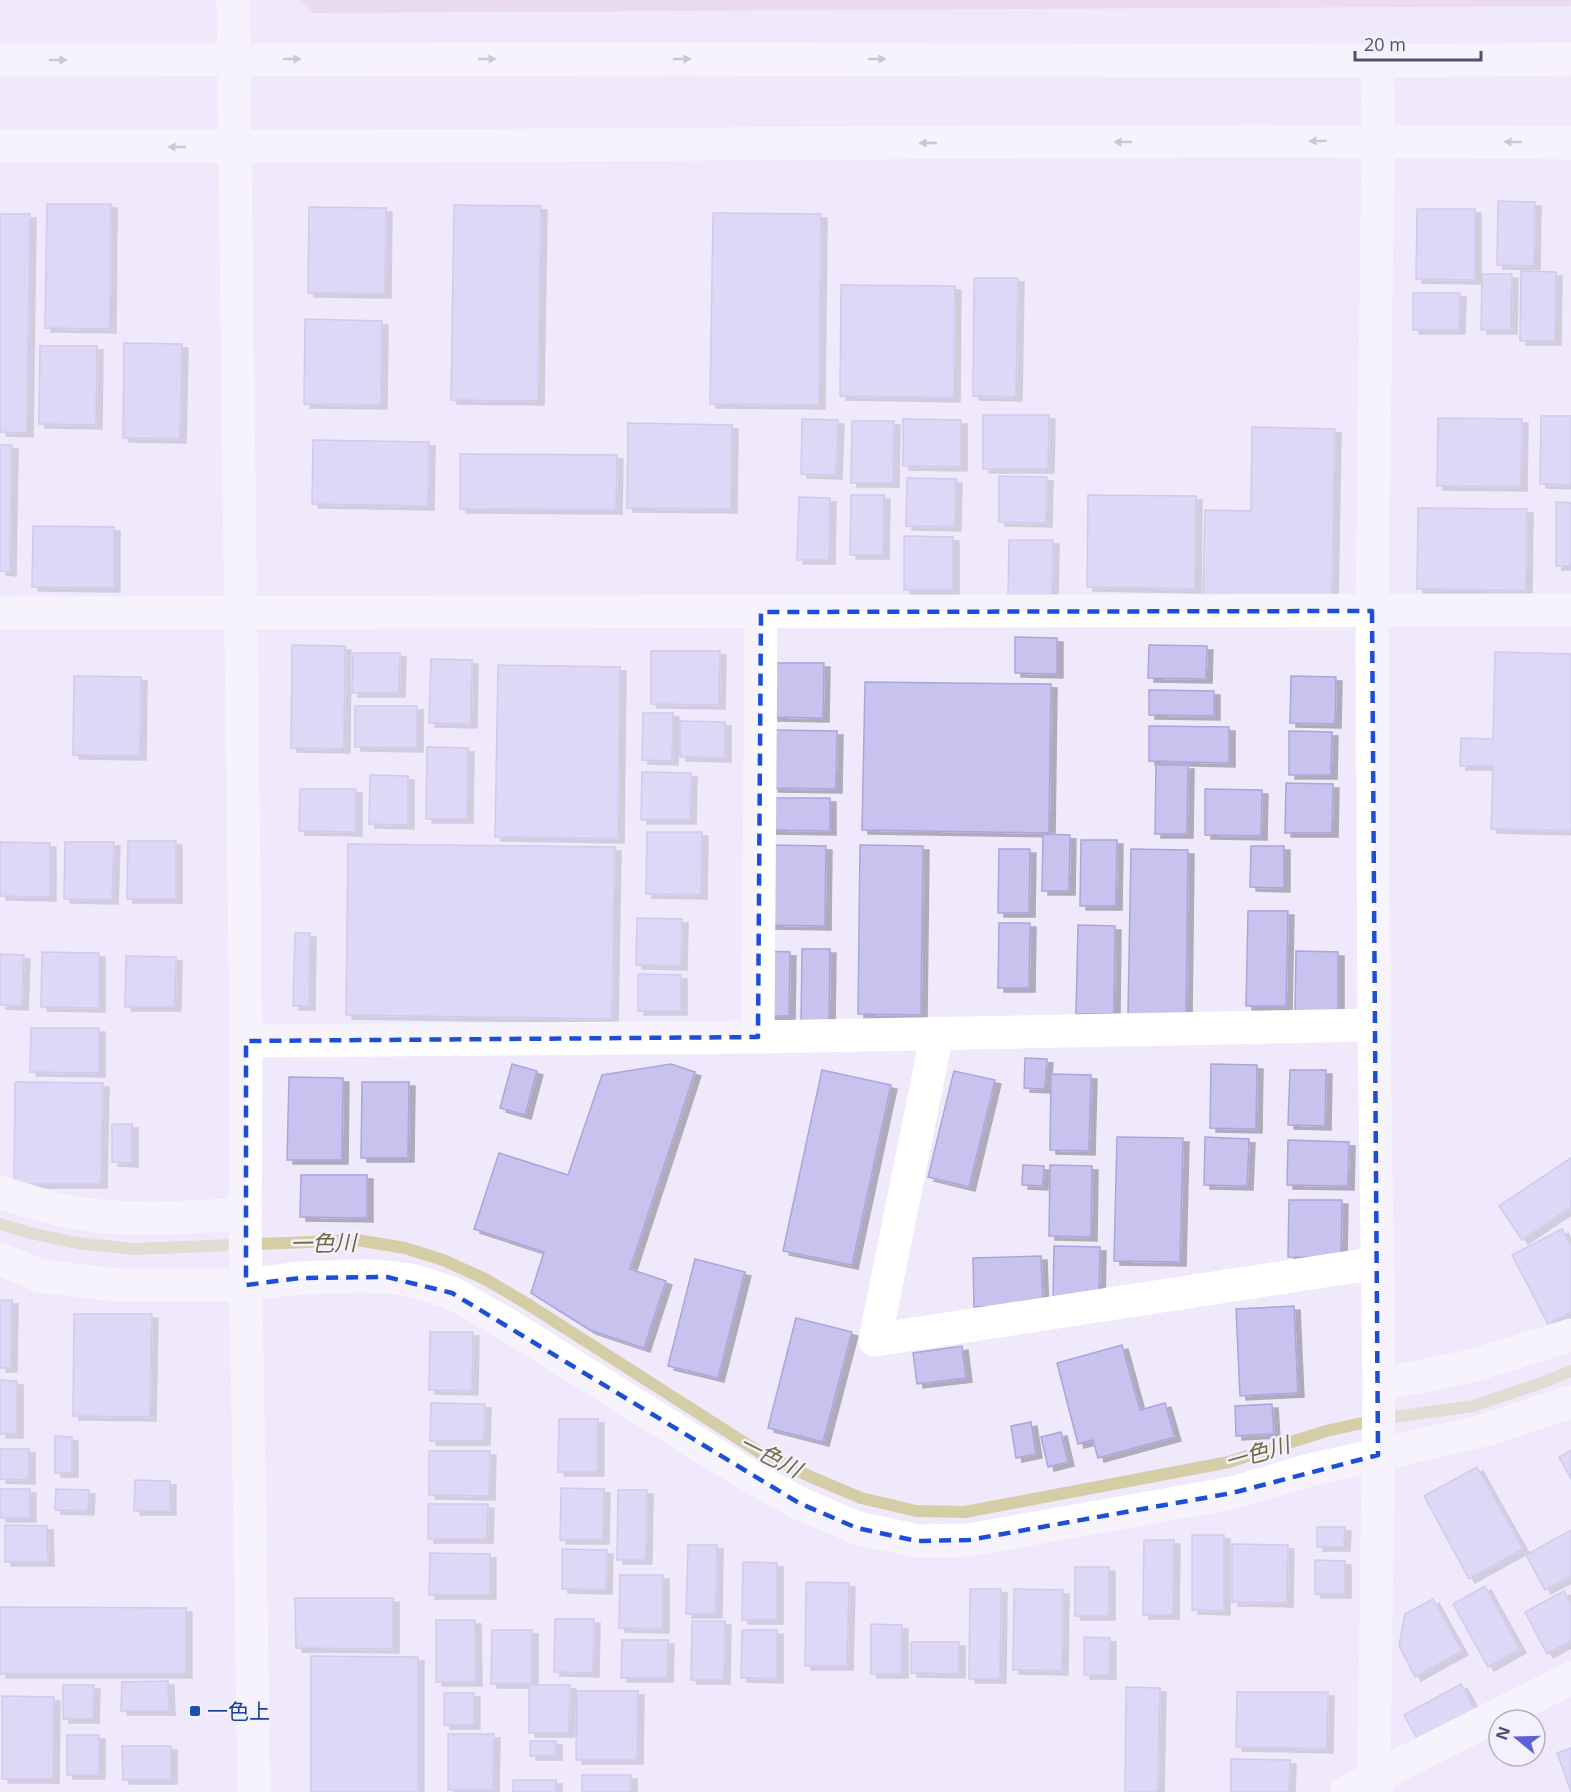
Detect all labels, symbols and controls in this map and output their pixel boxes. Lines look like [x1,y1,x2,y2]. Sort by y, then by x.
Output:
scale bar [1355,24,1481,62]
text: 20 m [1364,32,1406,56]
one-way arrow [283,54,302,64]
one-way arrow [478,54,497,64]
one-way arrow [673,54,692,64]
one-way arrow [49,55,68,65]
one-way arrow [868,55,887,64]
one-way arrow [1308,136,1327,146]
one-way arrow [1113,137,1132,147]
one-way arrow [1503,137,1522,147]
one-way arrow [918,139,937,148]
one-way arrow [167,142,186,152]
water label: 一色川 [290,1226,358,1258]
water label: 一色川 [735,1427,809,1484]
water label: 一色川 [1221,1428,1295,1476]
place label: 一色上 [207,1697,270,1725]
marker: 一色上 [188,1704,202,1718]
north arrow [1487,1708,1547,1768]
text: N [1490,1723,1515,1743]

